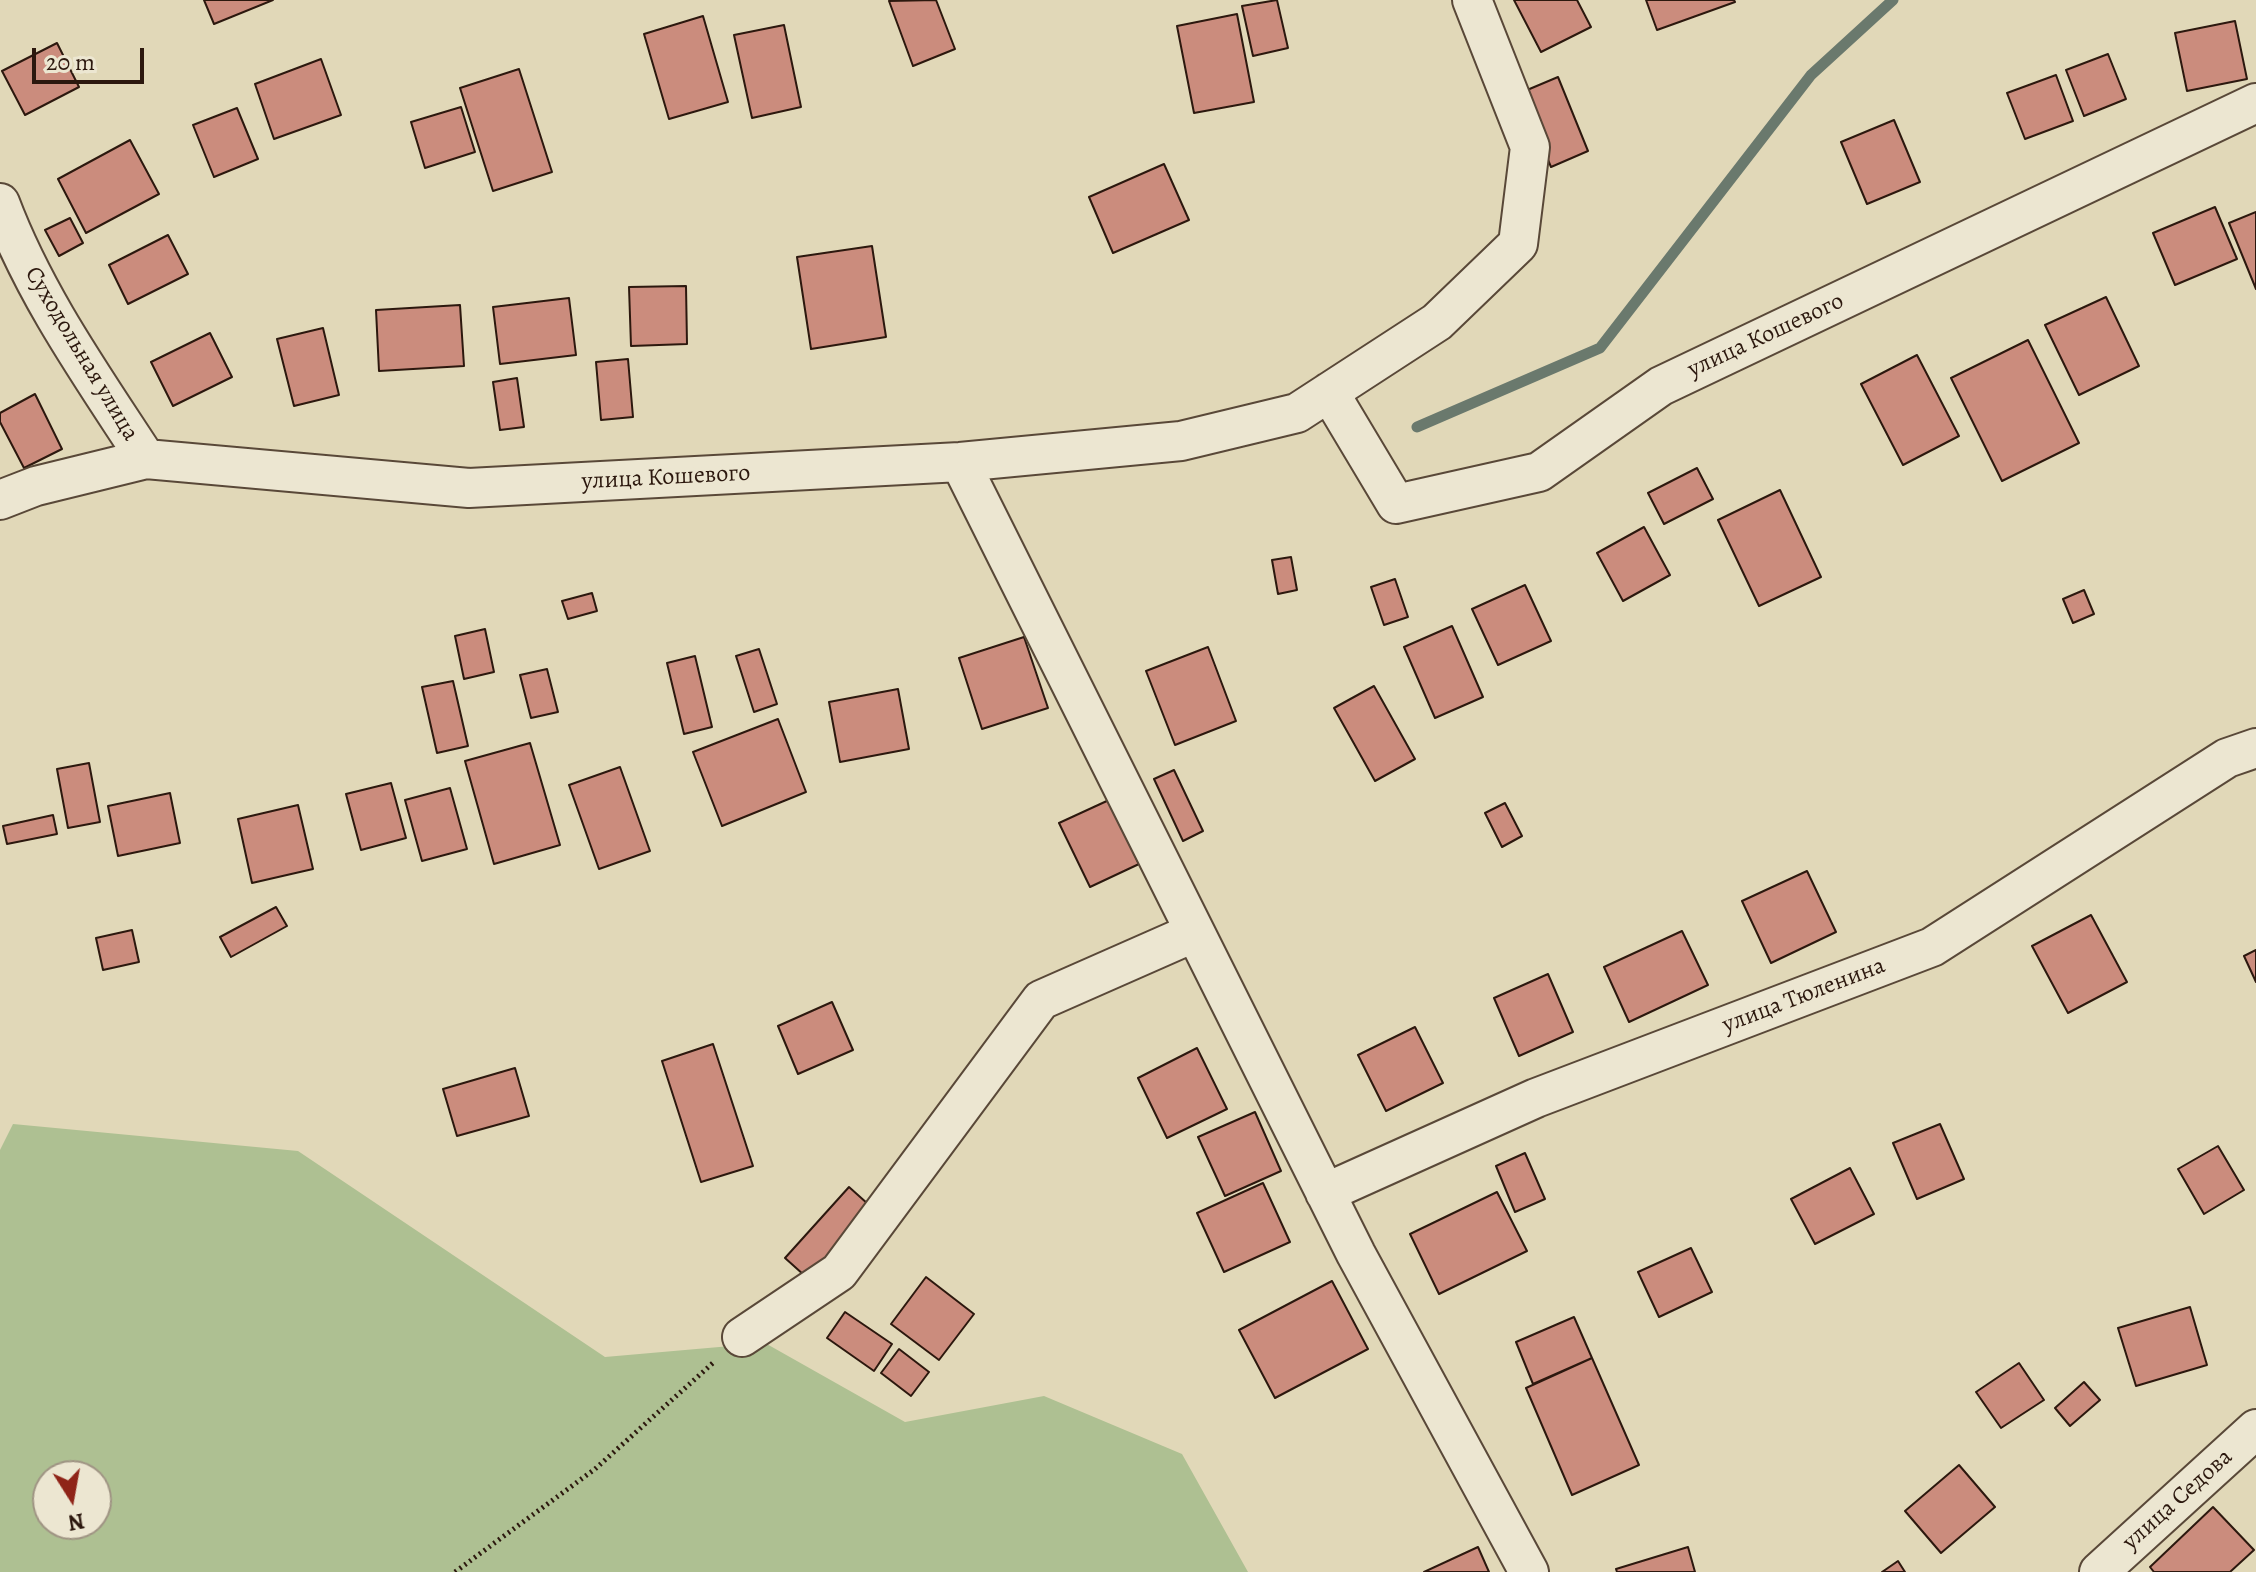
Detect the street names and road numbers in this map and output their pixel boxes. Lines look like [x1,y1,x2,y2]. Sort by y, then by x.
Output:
street label: Суходольная улица [18,262,144,446]
street label: улица Кошевого [1683,287,1849,385]
street label: улица Кошевого [581,459,751,497]
street label: улица Тюленина [1719,952,1889,1040]
street label: улица Седова [2117,1443,2239,1557]

